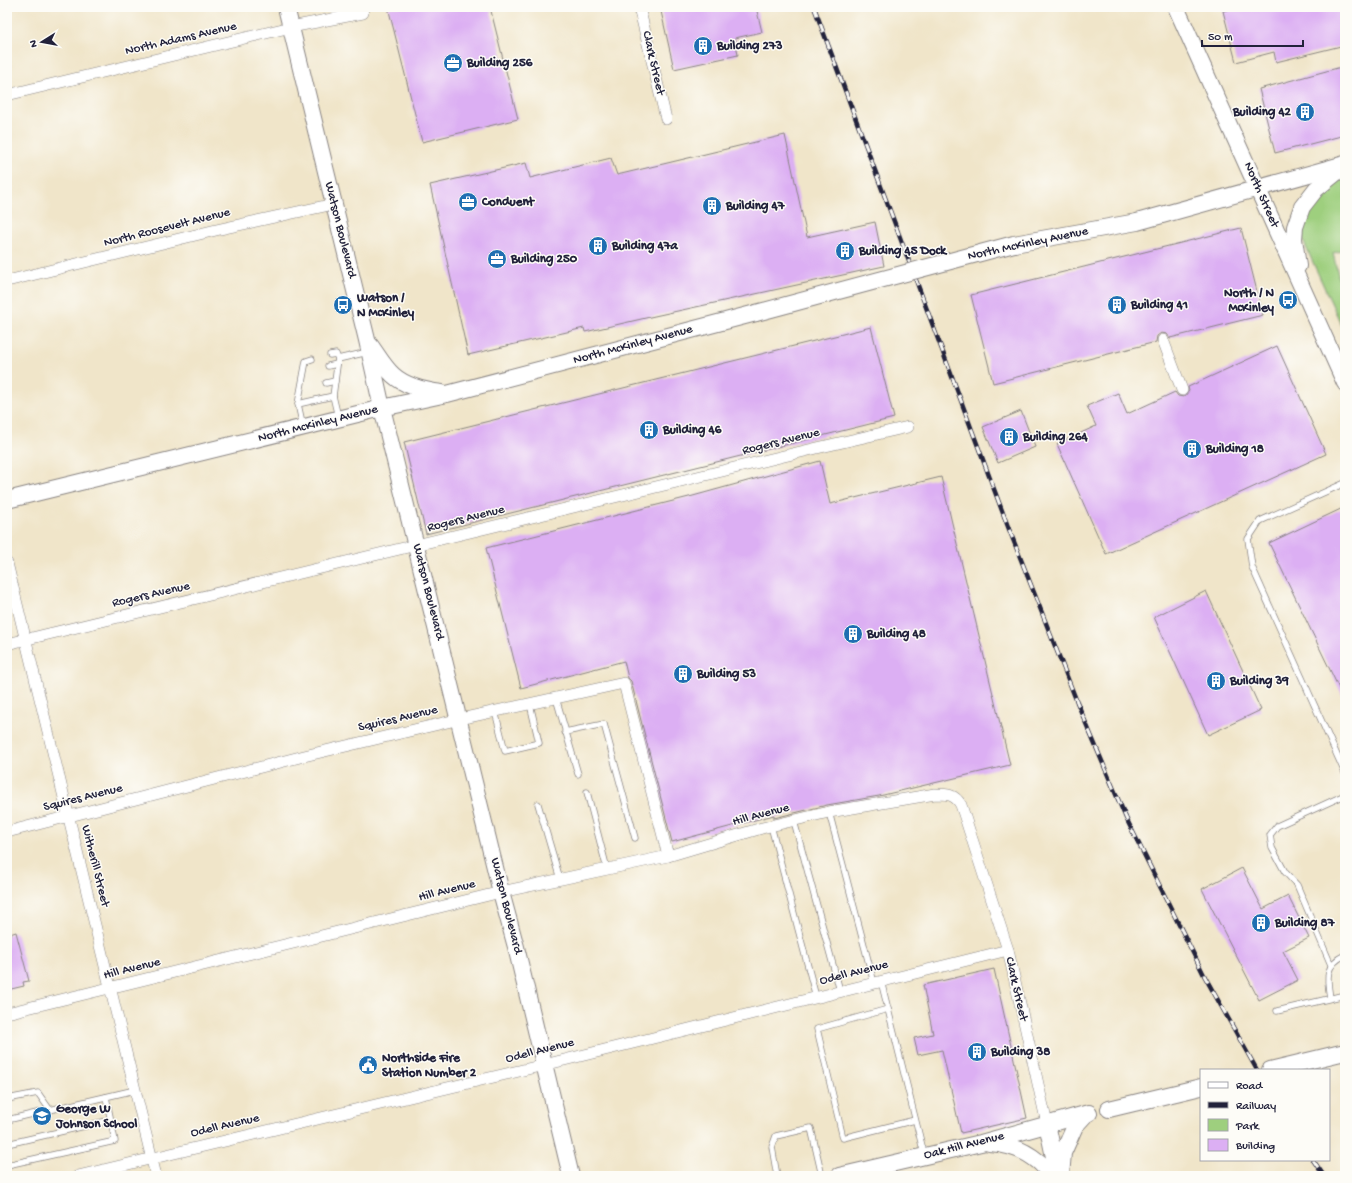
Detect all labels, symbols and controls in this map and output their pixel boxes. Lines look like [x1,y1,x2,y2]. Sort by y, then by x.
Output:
street label: North Adams Avenue [124,19,238,59]
north arrow [22,22,62,62]
scale bar [1202,22,1303,48]
street label: Clark Street [638,30,668,98]
text: 50 m [1208,31,1233,45]
building icon: Building 273 [692,35,714,57]
text: N [28,39,41,48]
place label: Building 273 [716,39,783,54]
office icon: Building 256 [442,52,464,74]
place label: Building 256 [466,56,533,71]
building icon: Building 42 [1294,101,1316,123]
place label: Building 42 [1232,105,1292,120]
street label: North Street [1240,160,1283,232]
street label: Watson Boulevard [321,180,360,281]
office icon: Conduent [457,191,479,213]
place label: Conduent [481,195,536,210]
building icon: Building 47 [701,195,723,217]
place label: Building 47 [725,199,786,214]
street label: North Roosevelt Avenue [102,205,232,251]
street label: North McKinley Avenue [966,224,1090,264]
building icon: Building 47a [587,235,609,257]
place label: Building 47a [611,239,678,254]
building icon: Building 45 Dock [834,240,856,262]
place label: Building 45 Dock [858,244,948,259]
office icon: Building 250 [486,248,508,270]
place label: Building 250 [510,252,578,267]
place label: North / N McKinley [1224,286,1275,316]
bus stop icon: North / N McKinley [1277,289,1299,311]
place label: Watson / N McKinley [356,291,415,321]
bus stop icon: Watson / N McKinley [332,294,354,316]
building icon: Building 41 [1106,294,1128,316]
place label: Building 41 [1130,298,1188,313]
street label: North McKinley Avenue [572,322,695,368]
street label: North McKinley Avenue [257,402,380,446]
building icon: Building 46 [638,419,660,441]
place label: Building 46 [662,423,722,438]
street label: Rogers Avenue [741,425,822,459]
building icon: Building 264 [998,426,1020,448]
place label: Building 264 [1022,430,1088,445]
building icon: Building 18 [1181,438,1203,460]
place label: Building 18 [1205,442,1264,457]
street label: Rogers Avenue [426,502,507,536]
street label: Watson Boulevard [409,542,448,643]
street label: Rogers Avenue [111,579,192,611]
building icon: Building 48 [842,623,864,645]
place label: Building 48 [866,627,926,642]
building icon: Building 53 [672,663,694,685]
place label: Building 53 [696,667,756,682]
building icon: Building 39 [1205,670,1227,692]
place label: Building 39 [1229,674,1289,689]
street label: Squires Avenue [357,703,439,735]
street label: Squires Avenue [42,781,124,815]
street label: Hill Avenue [731,800,791,830]
street label: Witherill Street [78,824,113,910]
street label: Watson Boulevard [487,856,526,957]
street label: Hill Avenue [417,877,477,905]
building icon: Building 87 [1250,912,1272,934]
place label: Building 87 [1274,916,1336,931]
street label: Hill Avenue [102,955,162,983]
street label: Clark Street [1001,956,1031,1024]
street label: Odell Avenue [818,957,890,989]
street label: Odell Avenue [504,1035,576,1067]
building icon: Building 38 [966,1041,988,1063]
place label: Building 38 [990,1045,1050,1060]
place label: Northside Fire Station Number 2 [382,1051,477,1081]
public building icon: Northside Fire Station Number 2 [357,1054,379,1076]
legend [1200,1069,1330,1161]
text: Road [1236,1080,1263,1094]
text: Railway [1236,1100,1276,1114]
place label: George W Johnson School [55,1102,138,1132]
school or university icon: George W Johnson School [31,1105,53,1127]
street label: Odell Avenue [189,1111,261,1141]
text: Park [1235,1120,1261,1134]
street label: Oak Hill Avenue [922,1129,1006,1163]
text: Building [1235,1140,1275,1154]

